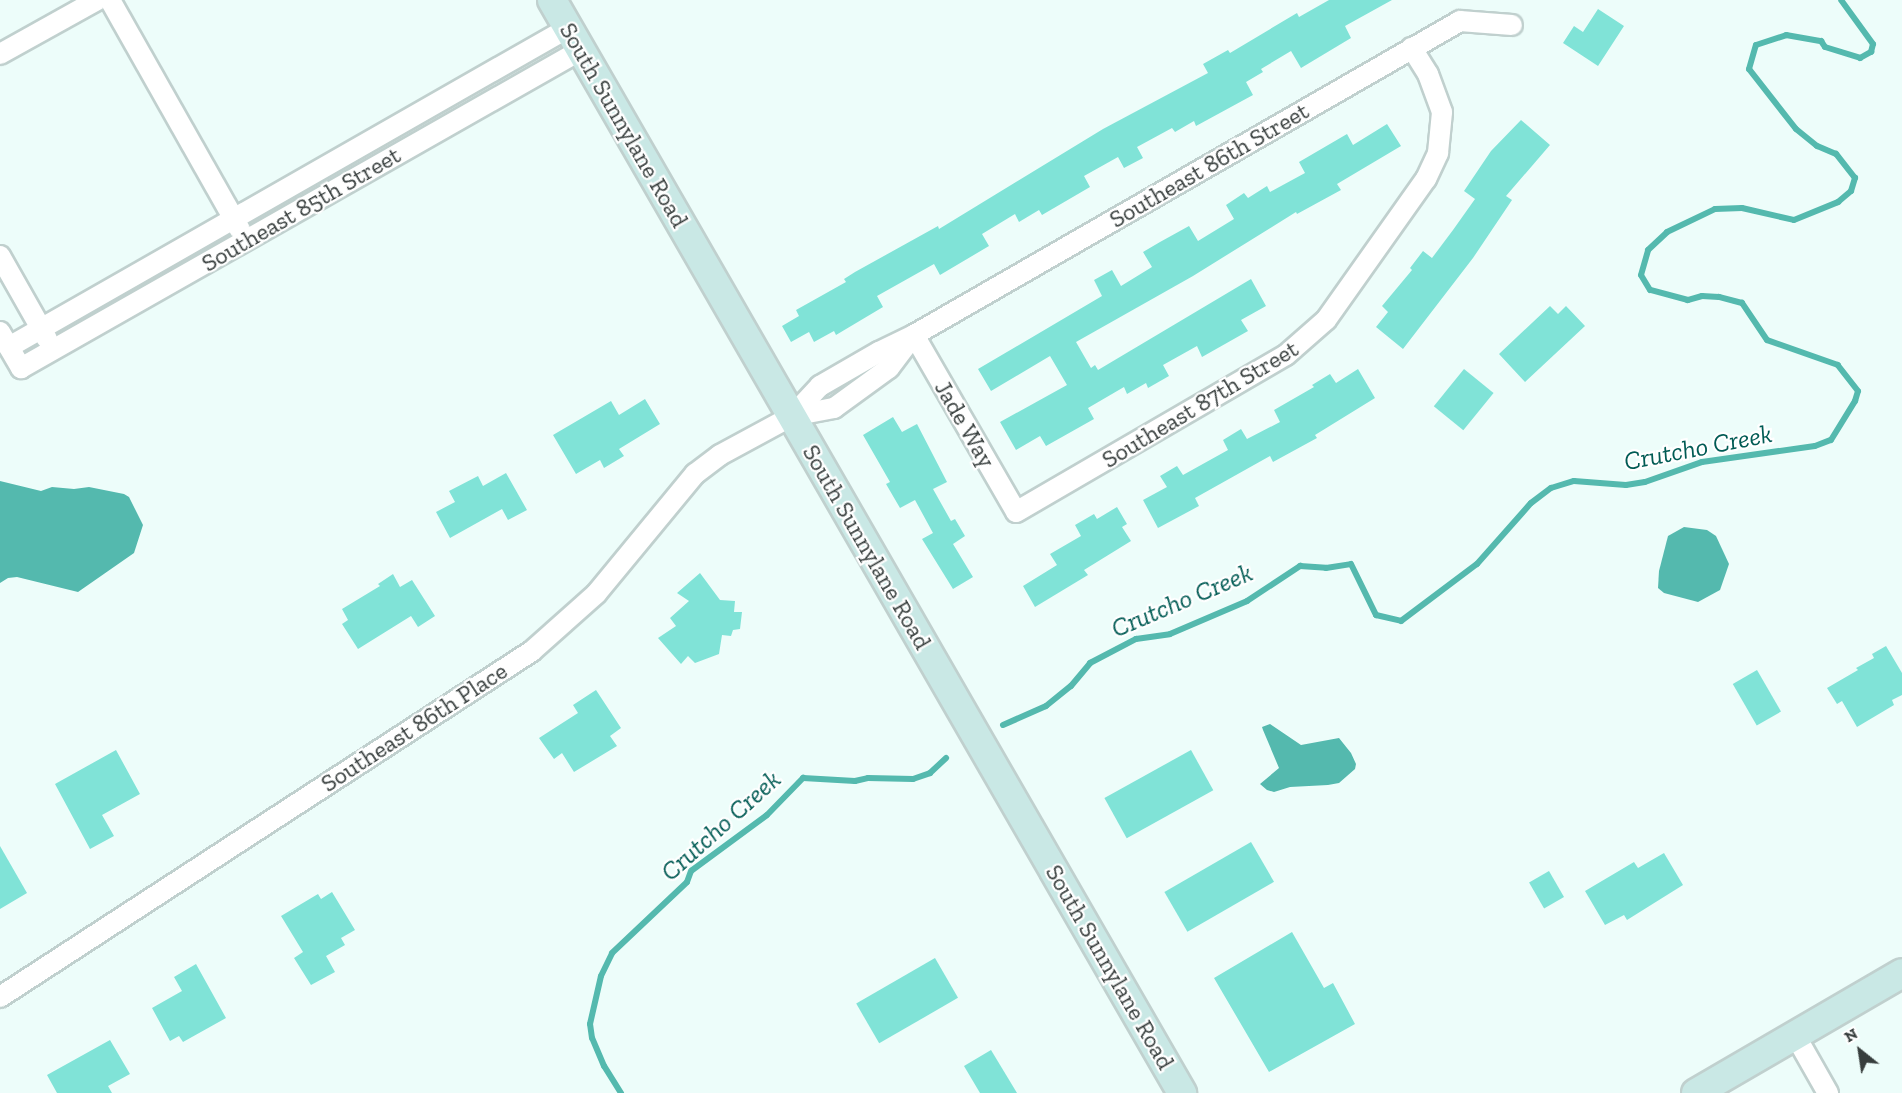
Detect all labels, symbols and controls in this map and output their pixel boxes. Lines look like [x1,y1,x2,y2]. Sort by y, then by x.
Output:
street label: South Sunnylane Road [554,18,694,232]
street label: Southeast 86th Street [1104,96,1314,234]
street label: Southeast 85th Street [196,140,406,278]
street label: Southeast 87th Street [1097,334,1303,474]
street label: Jade Way [928,375,1002,473]
water label: Crutcho Creek [1621,418,1775,478]
street label: South Sunnylane Road [797,440,937,654]
water label: Crutcho Creek [1107,557,1257,645]
street label: Southeast 86th Place [315,656,513,798]
water label: Crutcho Creek [655,764,787,888]
street label: South Sunnylane Road [1040,860,1180,1074]
north arrow [1830,1021,1890,1081]
text: N [1841,1024,1861,1046]

